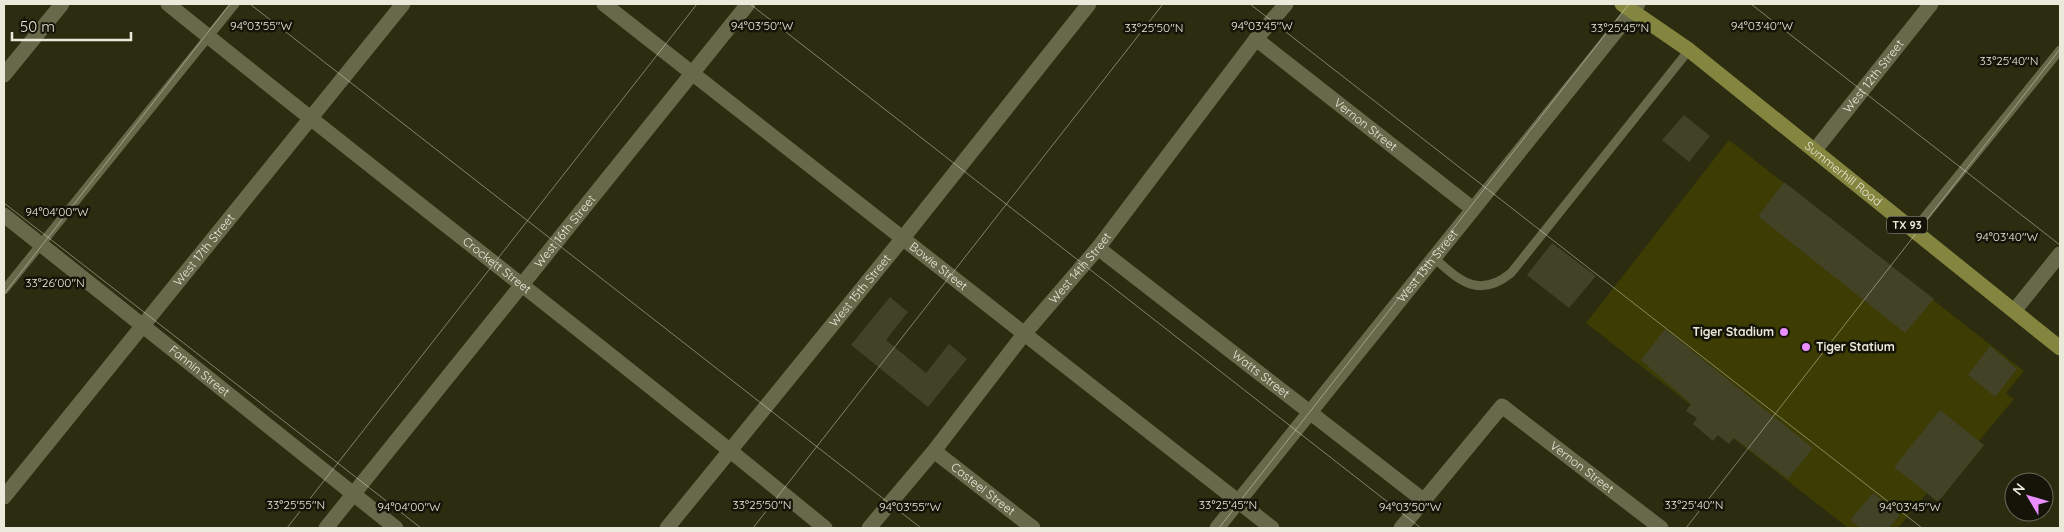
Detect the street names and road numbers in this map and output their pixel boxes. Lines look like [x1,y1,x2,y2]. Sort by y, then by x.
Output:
street label: West 12th Street [1839,36,1907,116]
street label: Vernon Street [1331,95,1400,154]
street label: Summerhill Road [1802,138,1885,209]
street label: West 16th Street [531,192,598,270]
street label: West 17th Street [170,210,237,289]
road number: TX 93 [1887,216,1927,234]
street label: West 13th Street [1393,226,1461,305]
street label: West 14th Street [1045,229,1114,307]
street label: Crockett Street [460,233,534,296]
street label: Bowie Street [907,239,971,293]
street label: West 15th Street [826,251,894,330]
street label: Fannin Street [166,342,233,399]
street label: Watts Street [1229,347,1293,401]
street label: Vernon Street [1547,438,1617,496]
street label: Casteel Street [948,459,1018,518]

